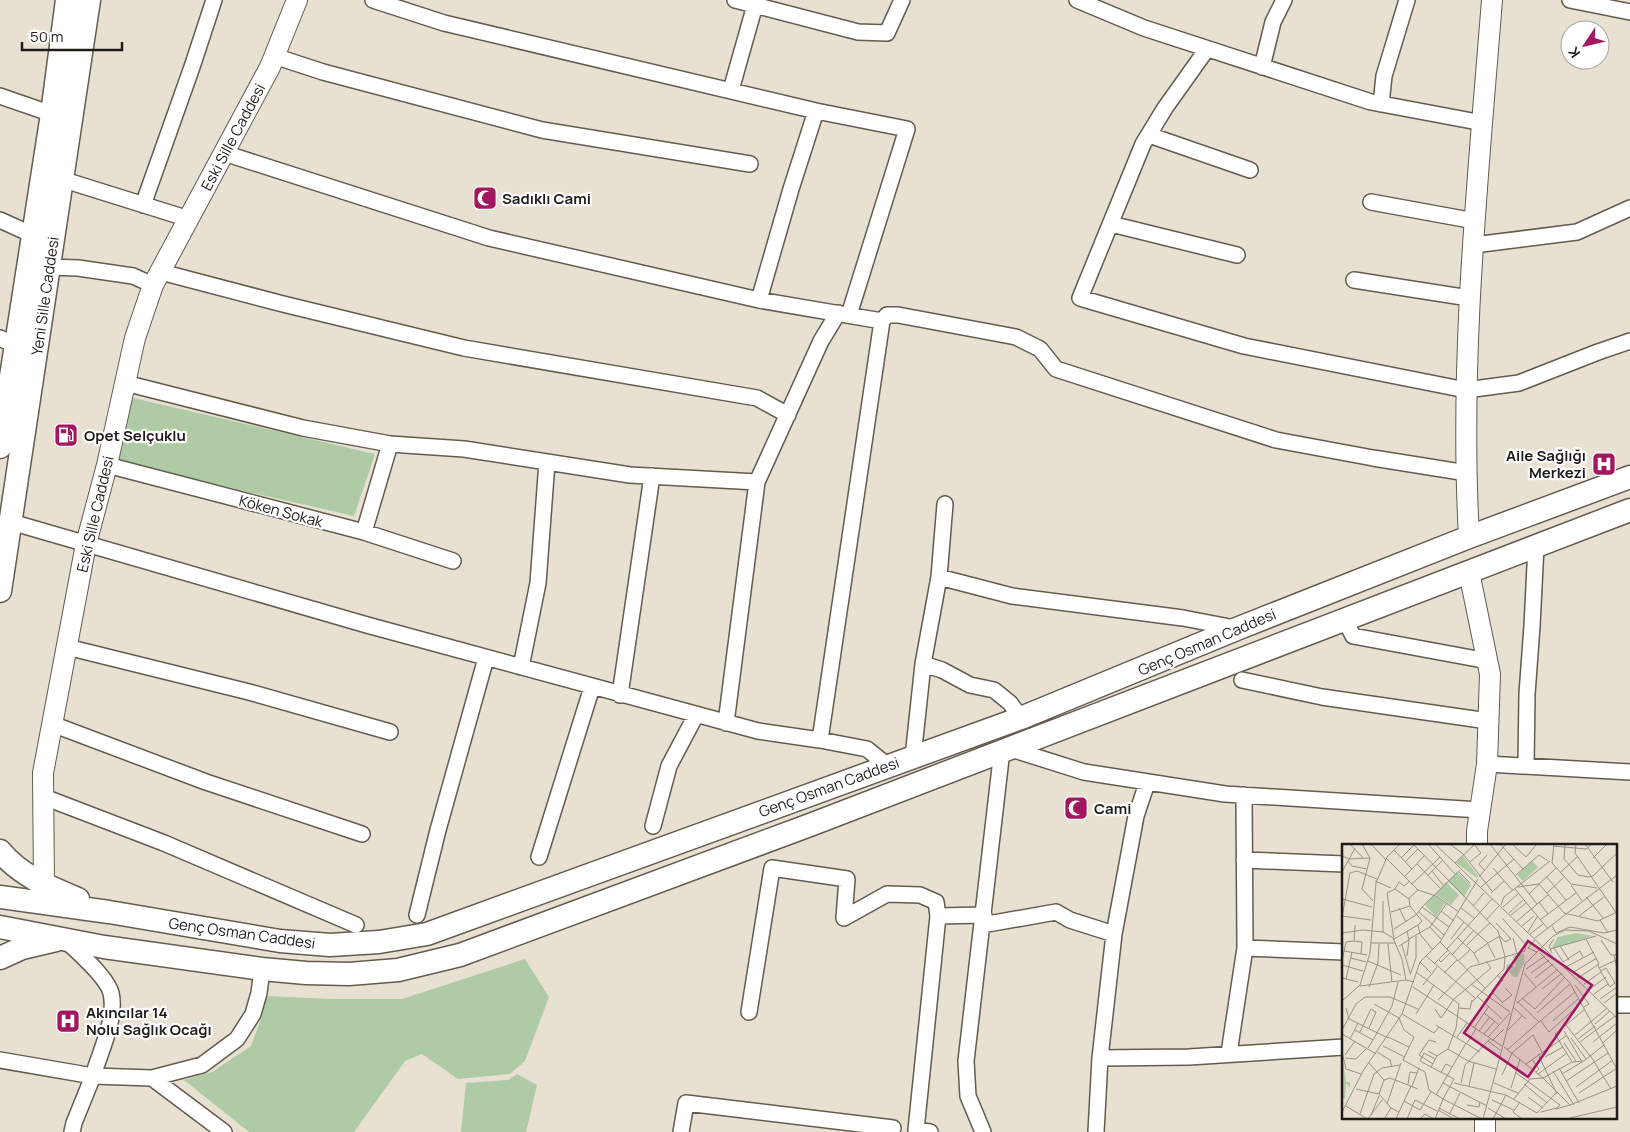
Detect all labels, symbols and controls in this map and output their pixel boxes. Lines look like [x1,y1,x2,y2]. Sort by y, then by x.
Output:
scale bar [22,20,122,52]
north arrow [1560,20,1610,70]
text: 50 m [30,26,64,47]
text: K [1563,43,1584,62]
street label: Eski Sille Caddesi [196,80,270,194]
mosque icon: Sadıklı Cami [472,185,498,211]
place label: Sadıklı Cami [502,188,591,209]
street label: Yeni Sille Caddesi [26,235,64,357]
fuel station icon: Opet Selçuklu [53,422,79,448]
place label: Opet Selçuklu [84,425,186,446]
place label: Aile Sağlığı Merkezi [1506,445,1586,483]
hospital icon: Aile Sağlığı Merkezi [1591,451,1617,477]
street label: Eski Sille Caddesi [71,454,119,574]
street label: Köken Sokak [237,490,326,532]
street label: Genç Osman Caddesi [1135,603,1279,681]
street label: Genç Osman Caddesi [756,752,902,822]
mosque icon: Cami [1063,795,1089,821]
place label: Cami [1094,798,1131,819]
inset map [1342,844,1618,1120]
street label: Genç Osman Caddesi [167,912,317,954]
place label: Akıncılar 14 Nolu Sağlık Ocağı [86,1002,212,1040]
hospital icon: Akıncılar 14 Nolu Sağlık Ocağı [55,1008,81,1034]

